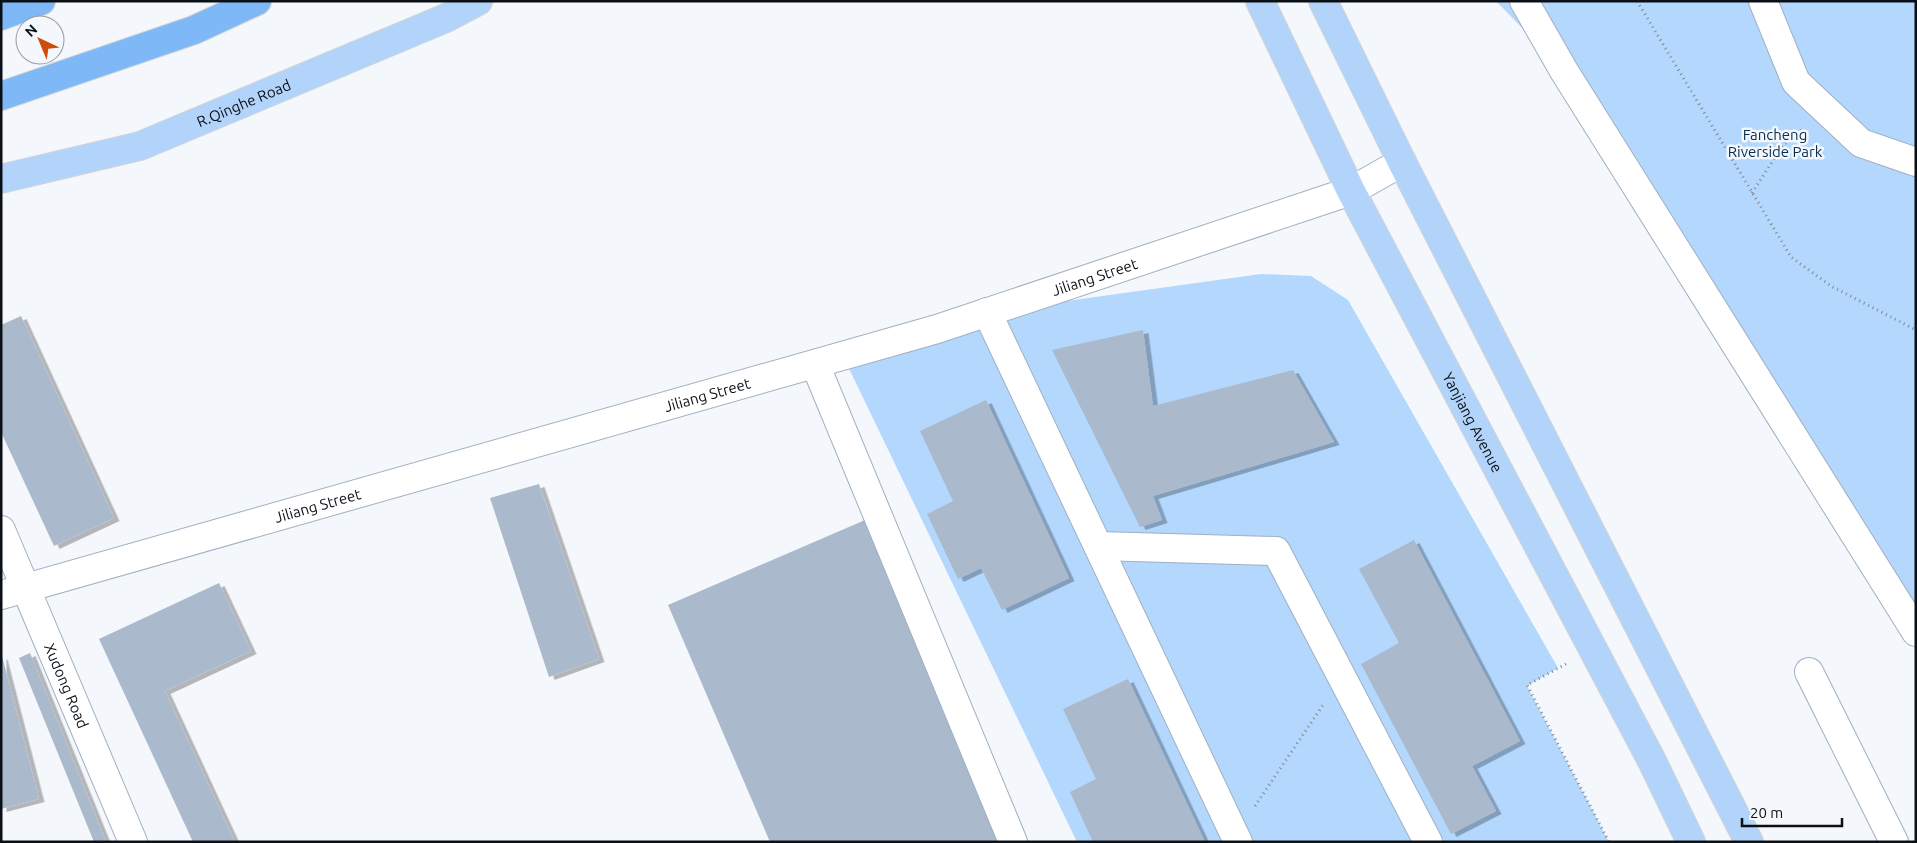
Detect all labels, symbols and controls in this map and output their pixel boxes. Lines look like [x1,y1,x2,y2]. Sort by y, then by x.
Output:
north arrow [15,15,65,65]
text: N [22,21,40,40]
street label: R.Qinghe Road [194,76,293,130]
park label: Fancheng Riverside Park [1728,126,1823,160]
street label: Jiliang Street [1050,254,1139,299]
street label: Yanjiang Avenue [1440,369,1506,475]
street label: Jiliang Street [662,374,752,415]
street label: Jiliang Street [272,485,363,525]
street label: Xudong Road [41,641,92,731]
scale bar [1742,796,1842,828]
text: 20 m [1750,804,1783,821]

